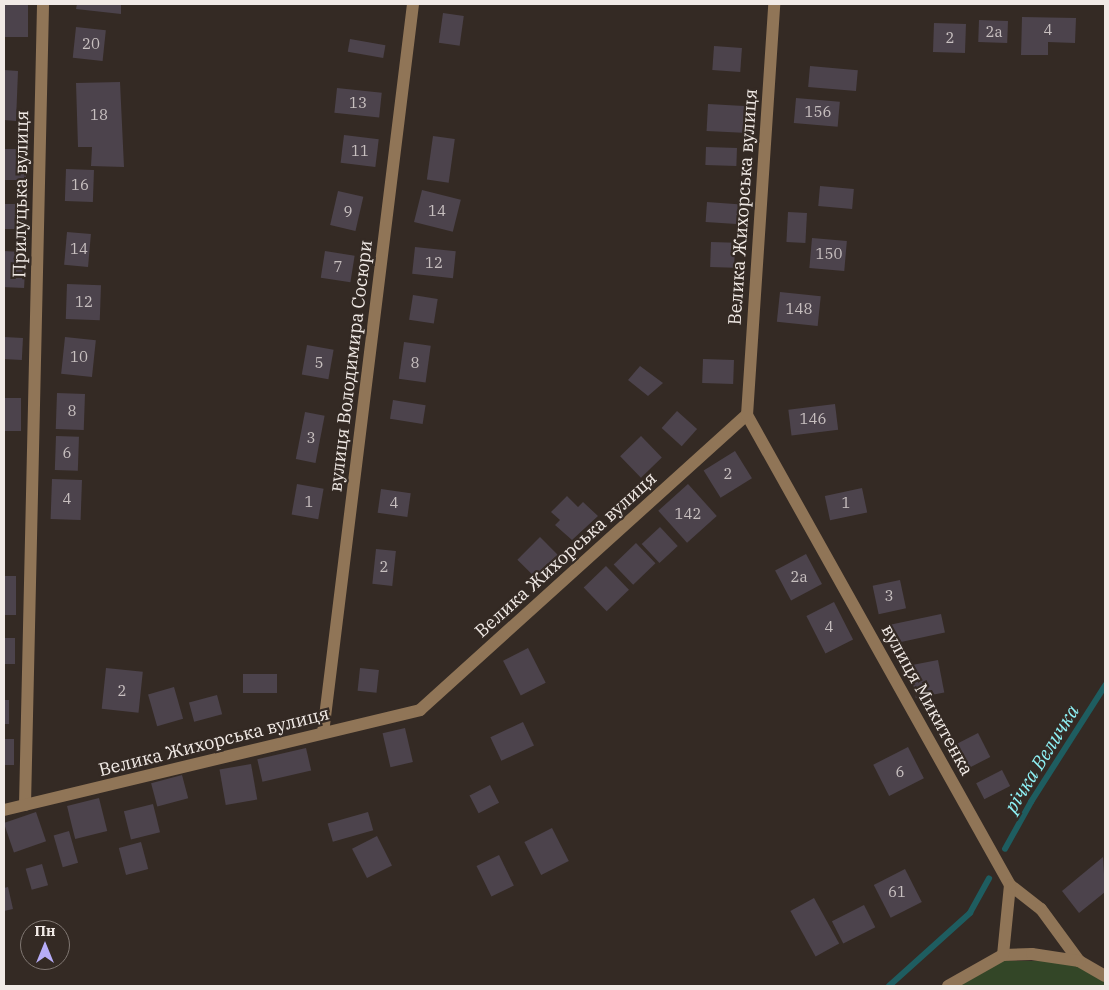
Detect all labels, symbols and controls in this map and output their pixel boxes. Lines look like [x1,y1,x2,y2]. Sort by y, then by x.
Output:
house number: 4 [1044,21,1052,39]
house number: 2а [985,23,1003,41]
house number: 2 [946,29,954,47]
house number: 20 [82,35,100,53]
street label: Велика Жихорська вулиця [724,88,762,326]
house number: 13 [349,94,367,112]
house number: 156 [805,103,831,121]
house number: 18 [90,106,108,124]
street label: Прилуцька вулиця [9,110,33,278]
house number: 11 [351,142,369,160]
house number: 16 [71,176,89,194]
house number: 14 [428,202,446,220]
house number: 9 [344,203,352,221]
street label: вулиця Володимира Сосюри [325,239,377,493]
house number: 14 [70,240,88,258]
house number: 150 [816,245,842,263]
house number: 12 [425,254,443,272]
house number: 7 [334,258,342,276]
house number: 12 [75,293,93,311]
house number: 148 [786,300,812,318]
house number: 10 [70,348,88,366]
house number: 5 [315,354,323,372]
house number: 8 [411,354,419,372]
house number: 8 [68,402,76,420]
house number: 146 [800,410,826,428]
house number: 3 [307,429,315,447]
house number: 6 [63,444,71,462]
house number: 2 [724,465,732,483]
street label: Велика Жихорська вулиця [471,468,661,642]
house number: 4 [63,490,71,508]
house number: 1 [305,493,313,511]
house number: 4 [390,494,398,512]
house number: 1 [842,494,850,512]
house number: 142 [675,505,701,523]
house number: 2 [380,558,388,576]
house number: 2а [790,568,808,586]
house number: 3 [885,587,893,605]
house number: 4 [825,618,833,636]
street label: вулиця Микитенка [877,621,977,779]
house number: 2 [118,682,126,700]
water label: річка Величка [1000,701,1084,817]
street label: Велика Жихорська вулиця [96,703,332,781]
house number: 6 [896,763,904,781]
house number: 61 [888,883,906,901]
north arrow [20,920,70,970]
text: Пн [35,922,55,940]

